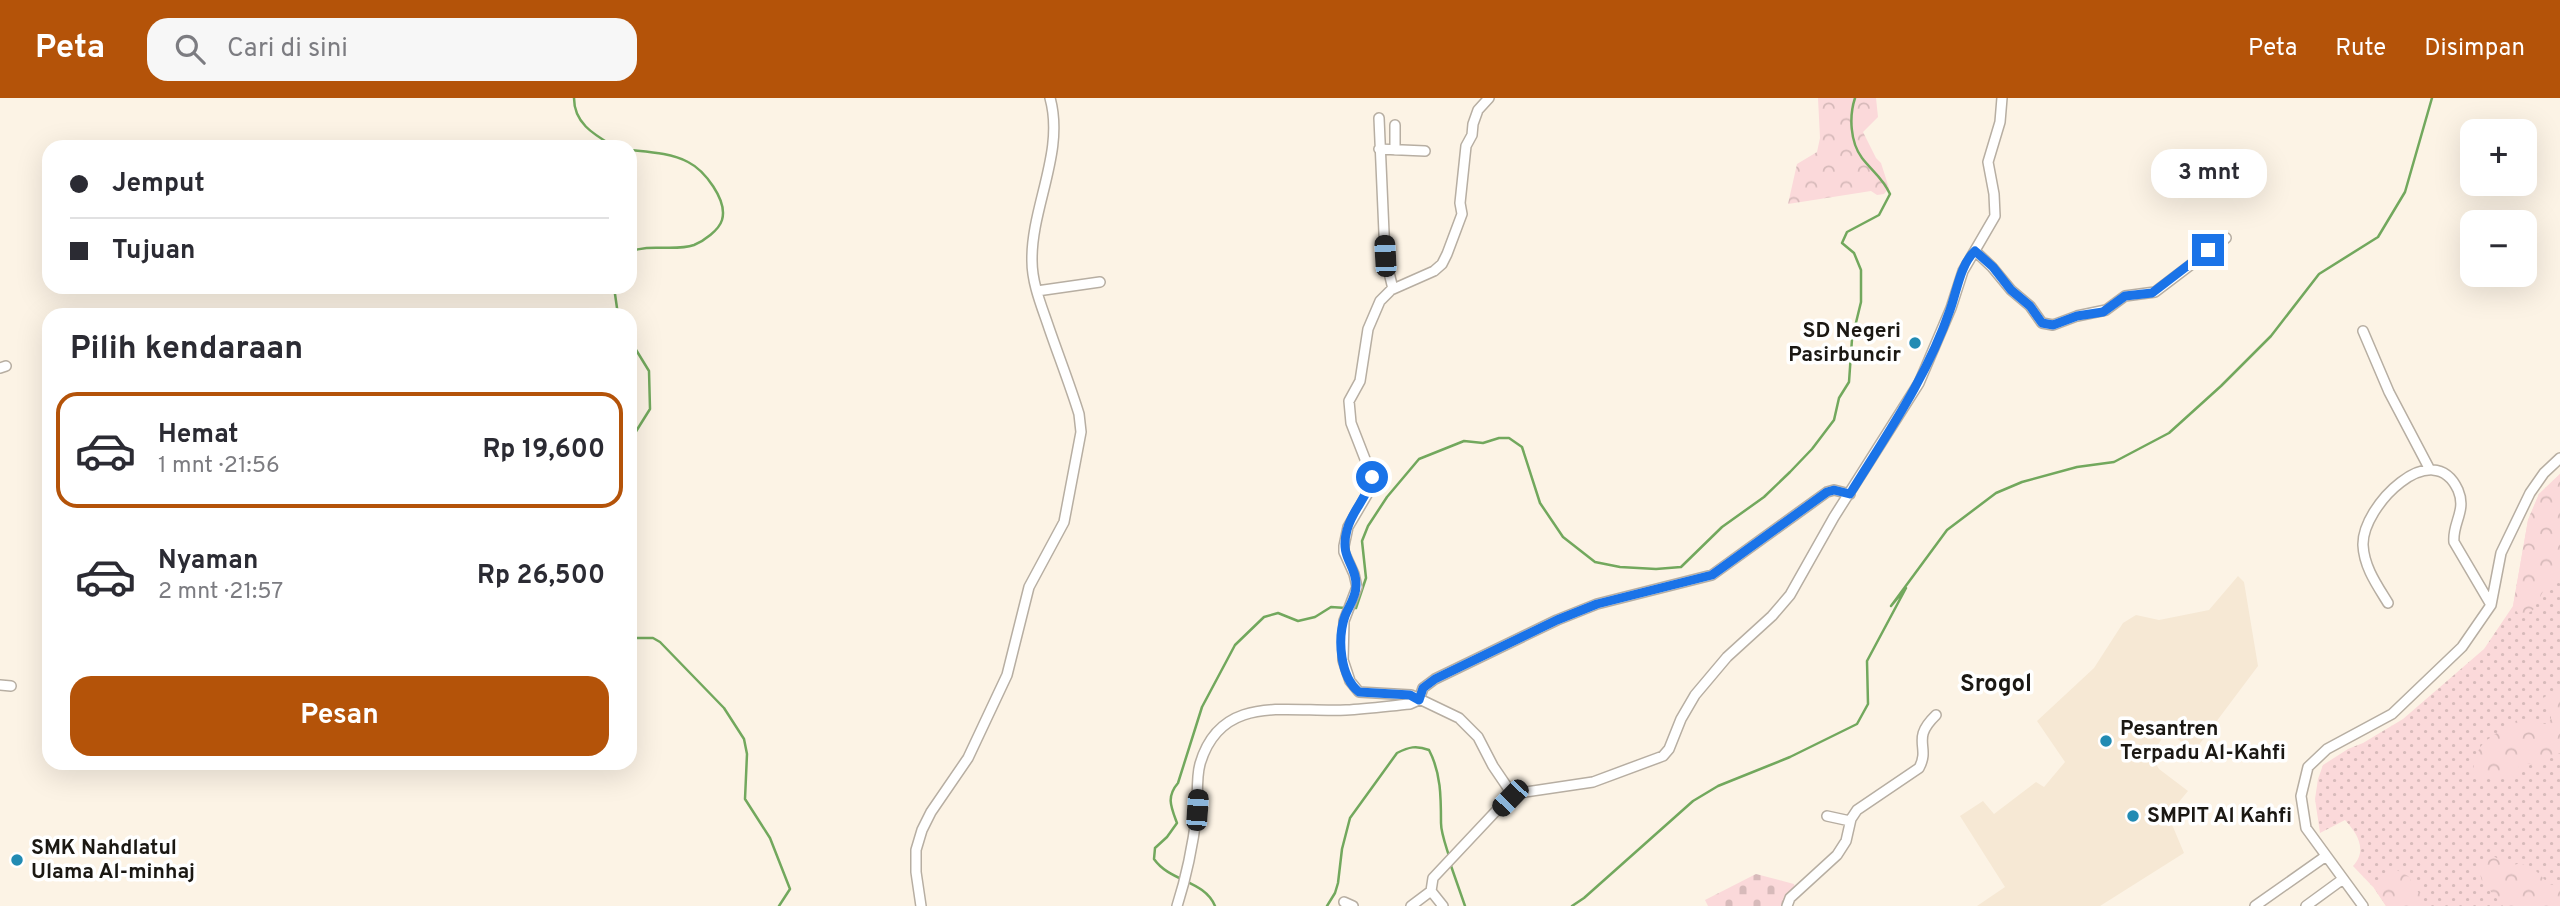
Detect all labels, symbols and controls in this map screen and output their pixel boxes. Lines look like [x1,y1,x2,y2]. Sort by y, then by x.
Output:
search box [147,18,637,81]
text: Peta [35,28,105,70]
icon: search [171,30,209,68]
text: Cari di sini [227,33,348,66]
text: Peta [2248,34,2297,64]
text: Rute [2335,34,2386,64]
text: Disimpan [2424,34,2525,64]
map controls [2460,119,2537,287]
button: + [2460,119,2537,196]
callout: 3 mnt [2150,149,2266,198]
text: 3 mnt [2178,159,2240,188]
text: Jemput [112,168,205,201]
button: − [2460,210,2537,287]
car [1374,234,1397,278]
route end [2192,234,2224,266]
text: Tujuan [112,235,196,268]
place label: SD Negeri Pasirbuncir [1788,318,1901,369]
text: Pilih kendaraan [70,330,303,370]
marker: SD Negeri Pasirbuncir [1907,335,1923,351]
icon: car [74,419,137,482]
text: Hemat [158,419,238,452]
text: Rp 19,600 [482,434,605,467]
text: 1 mnt · 21:56 [158,452,280,481]
route start [1356,461,1388,493]
icon: car [74,545,137,608]
text: Nyaman [158,545,258,578]
text: Rp 26,500 [477,560,605,593]
text: 2 mnt · 21:57 [158,578,283,607]
district label: Srogol [1960,670,2032,700]
button: Pesan [70,676,609,756]
place label: Pesantren Terpadu Al-Kahfi [2120,716,2286,767]
marker: Pesantren Terpadu Al-Kahfi [2098,733,2114,749]
car [1488,776,1533,820]
car [1186,788,1209,832]
place label: SMPIT Al Kahfi [2147,803,2292,830]
marker: SMPIT Al Kahfi [2125,808,2141,824]
place label: SMK Nahdlatul Ulama Al-minhaj [31,835,195,886]
marker: SMK Nahdlatul Ulama Al-minhaj [9,852,25,868]

